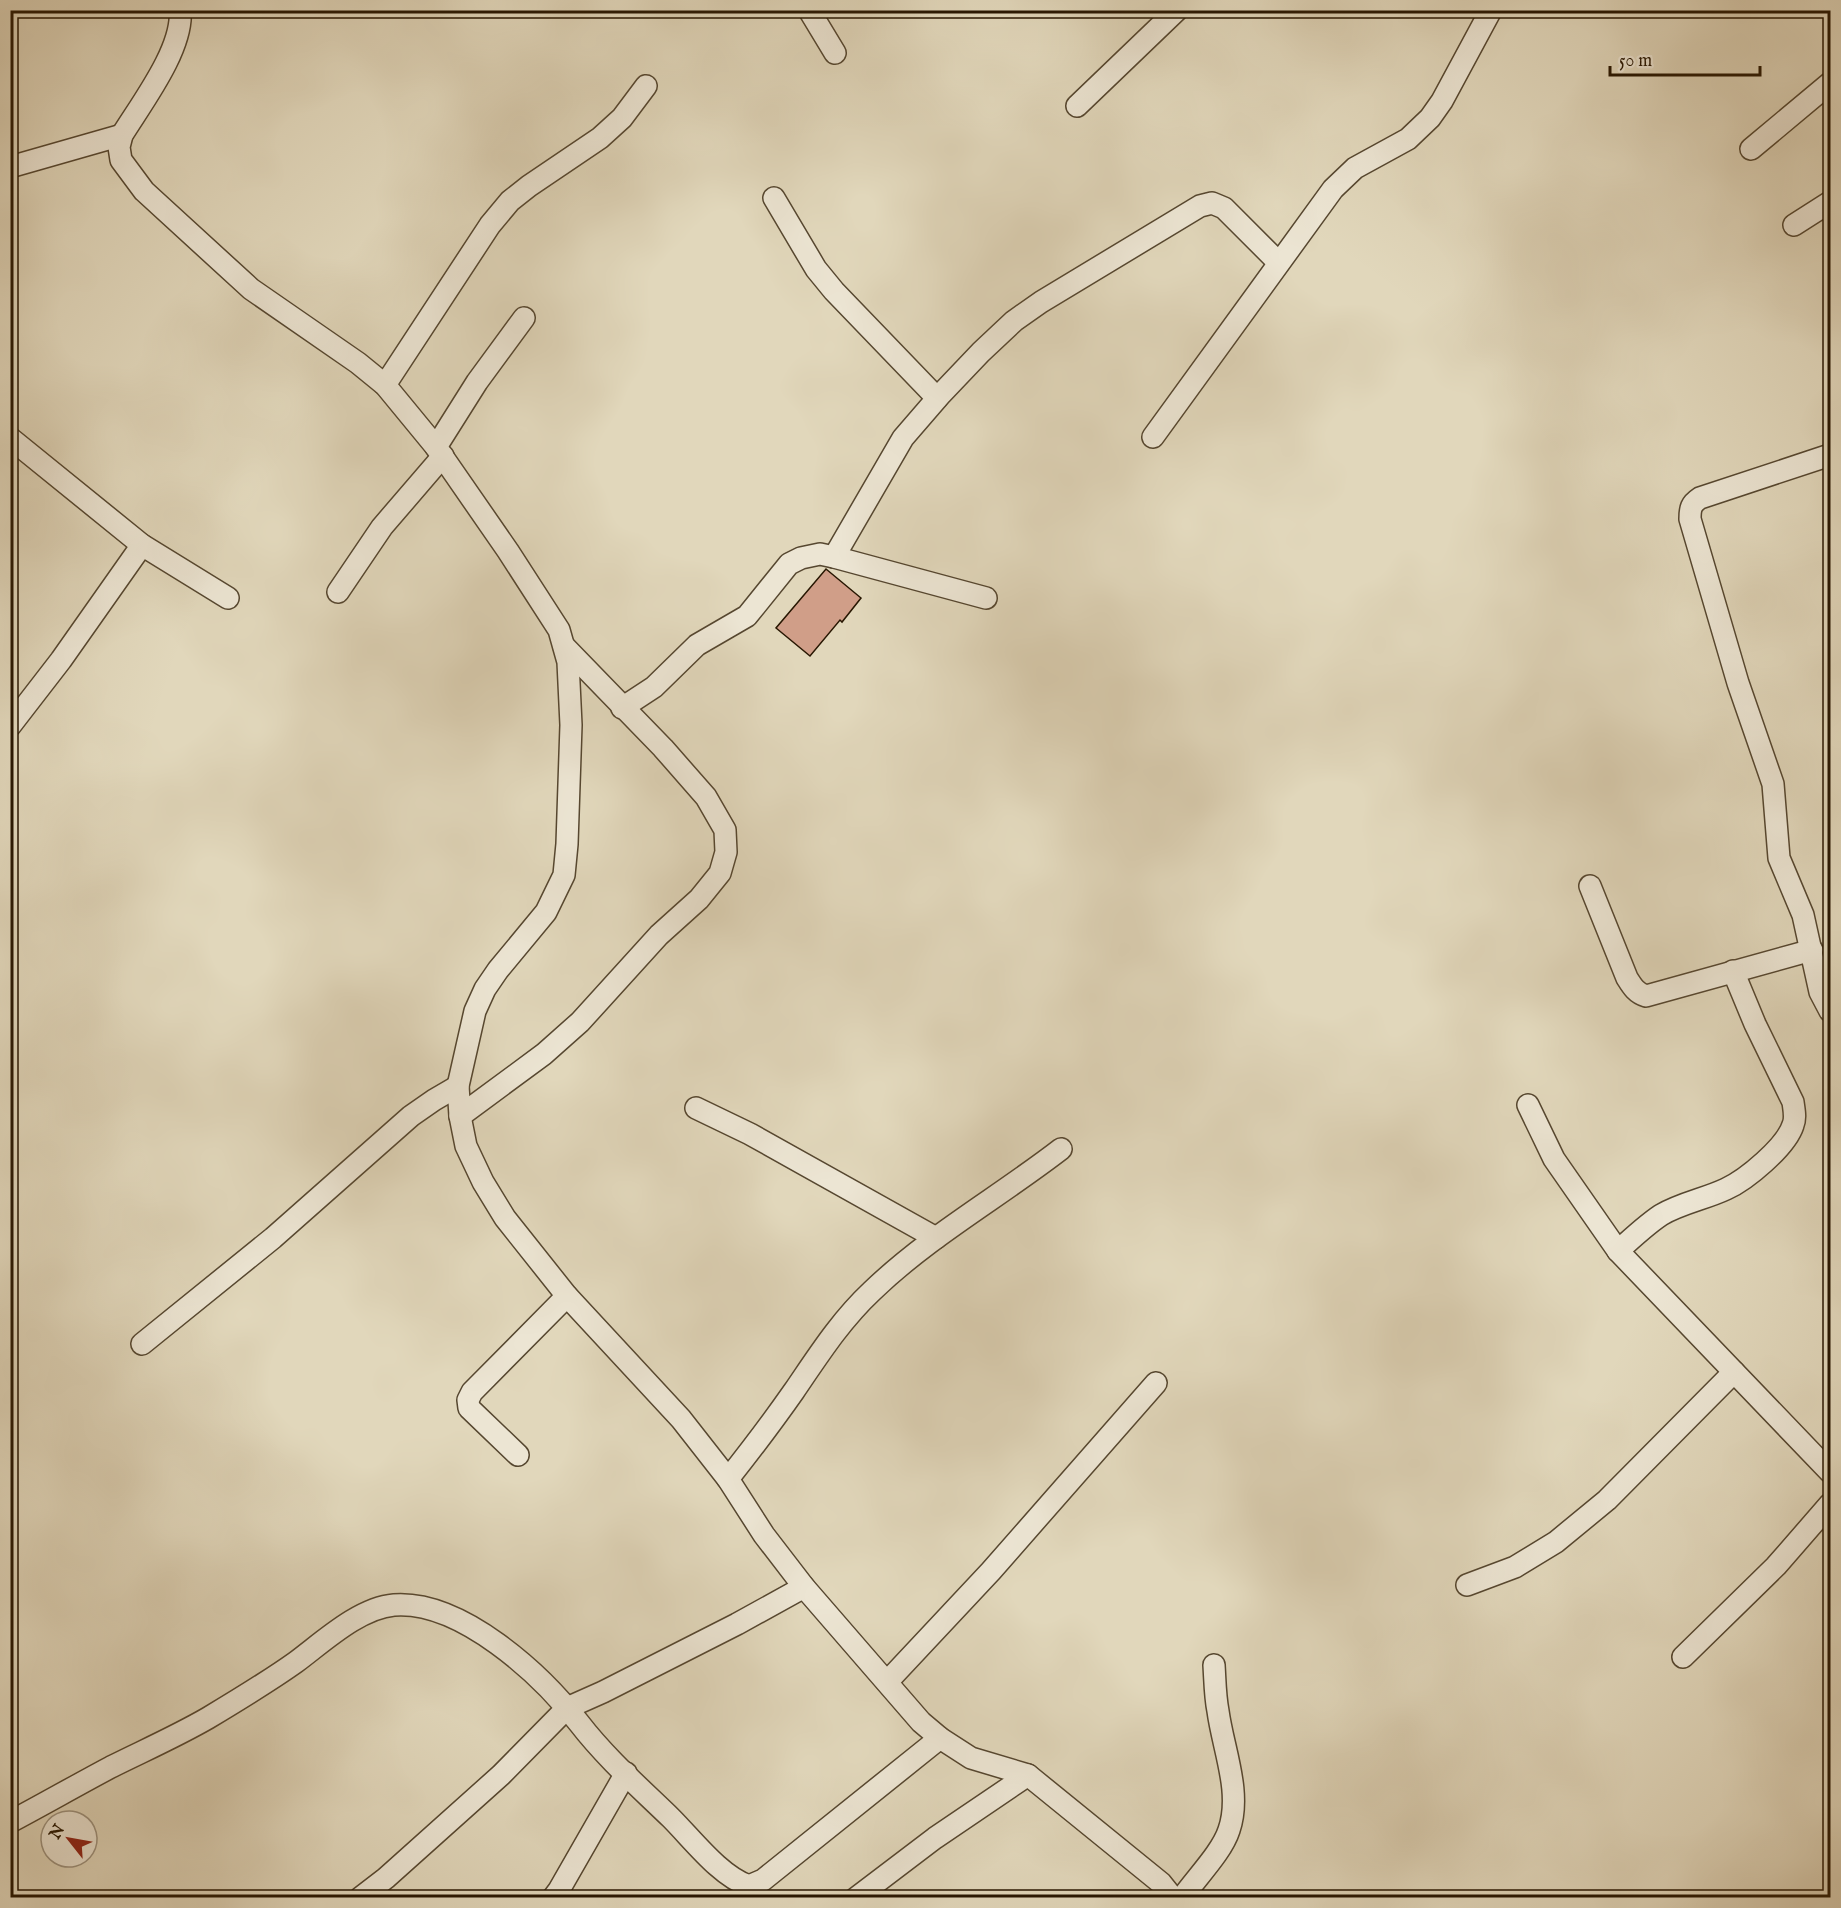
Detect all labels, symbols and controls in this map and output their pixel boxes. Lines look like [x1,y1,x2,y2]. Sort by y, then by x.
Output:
scale bar [1610,39,1760,77]
text: 50 m [1619,50,1652,73]
north arrow [39,1809,99,1869]
text: N [45,1821,70,1844]

